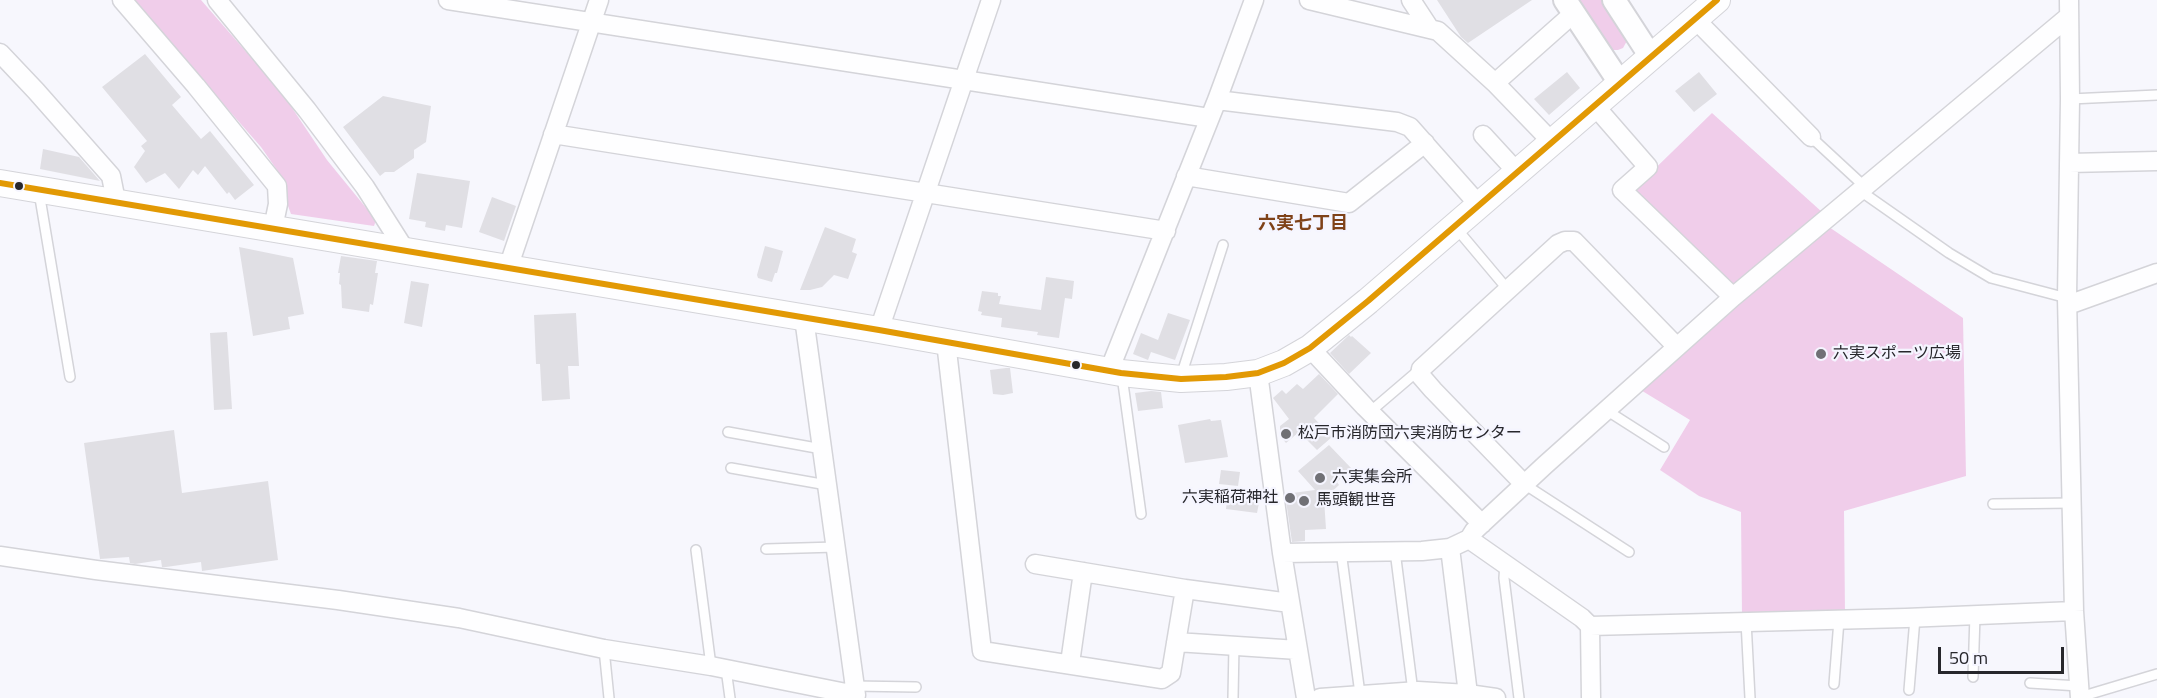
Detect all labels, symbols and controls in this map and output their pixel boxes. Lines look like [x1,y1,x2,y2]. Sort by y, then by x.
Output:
unlabelled marker [13,180,25,192]
district label: 六実七丁目 [1258,214,1348,236]
place label: 六実スポーツ広場 [1833,344,1961,364]
marker: 六実スポーツ広場 [1814,347,1828,361]
unlabelled marker [1070,359,1082,371]
place label: 松戸市消防団六実消防センター [1298,424,1522,444]
marker: 松戸市消防団六実消防センター [1279,427,1293,441]
place label: 六実集会所 [1332,468,1412,488]
marker: 六実集会所 [1313,471,1327,485]
place label: 六実稲荷神社 [1182,488,1278,508]
marker: 六実稲荷神社 [1283,491,1297,505]
place label: 馬頭観世音 [1316,491,1396,511]
marker: 馬頭観世音 [1297,494,1311,508]
scale bar [1941,635,2067,673]
text: 50 m [1949,644,1988,671]

